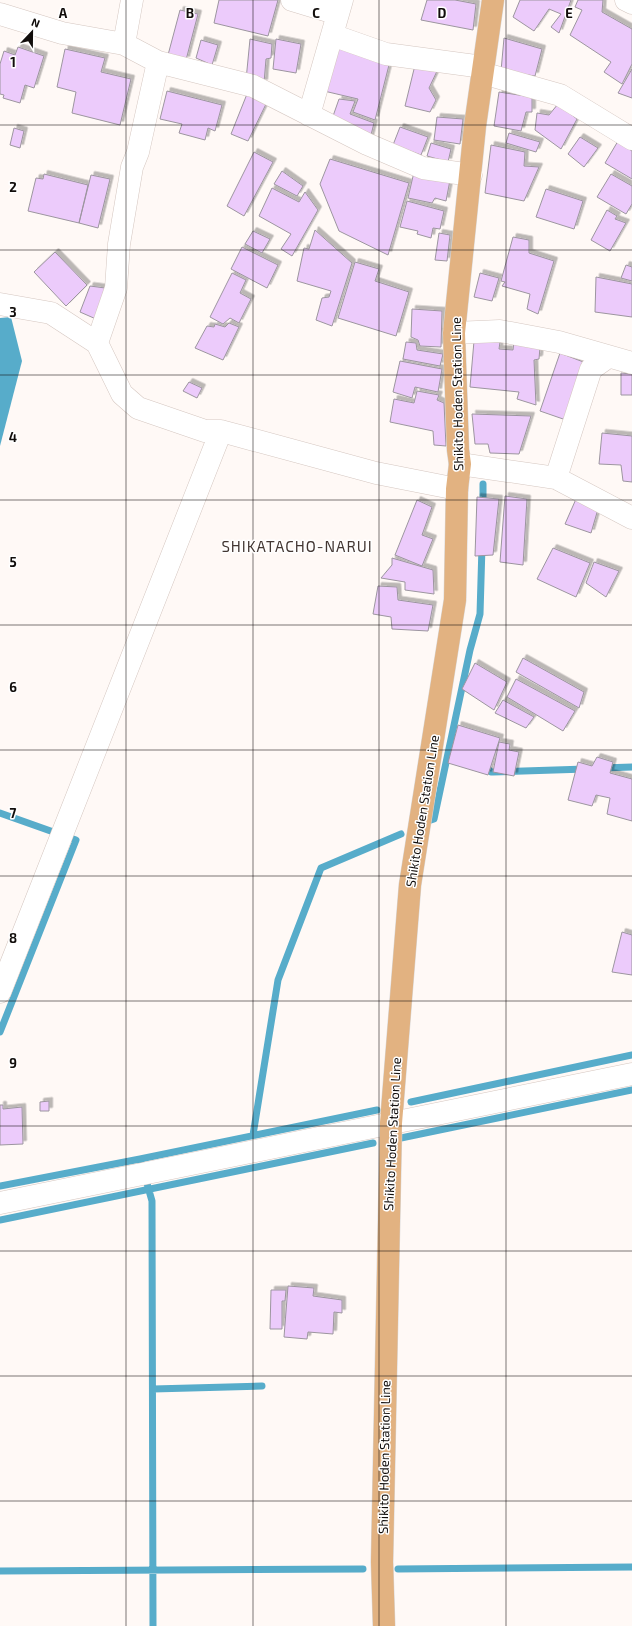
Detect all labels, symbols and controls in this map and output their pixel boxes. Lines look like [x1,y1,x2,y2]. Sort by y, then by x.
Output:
text: A [59,5,68,21]
text: B [186,5,194,21]
text: C [312,5,320,21]
text: D [438,5,447,21]
text: E [565,5,573,21]
north arrow [12,12,52,52]
text: N [30,15,42,30]
text: 1 [10,54,16,70]
text: 2 [9,179,17,195]
text: 3 [9,304,17,320]
street label: Shikito Hoden Station Line [448,317,466,471]
text: 4 [9,429,17,445]
district label: SHIKATACHO-NARUI [221,537,373,555]
text: 5 [9,554,17,570]
text: 6 [9,679,17,695]
street label: Shikito Hoden Station Line [402,734,442,888]
text: 7 [10,805,17,821]
text: 8 [9,930,17,946]
text: 9 [9,1055,17,1071]
street label: Shikito Hoden Station Line [380,1057,404,1211]
street label: Shikito Hoden Station Line [375,1380,393,1534]

